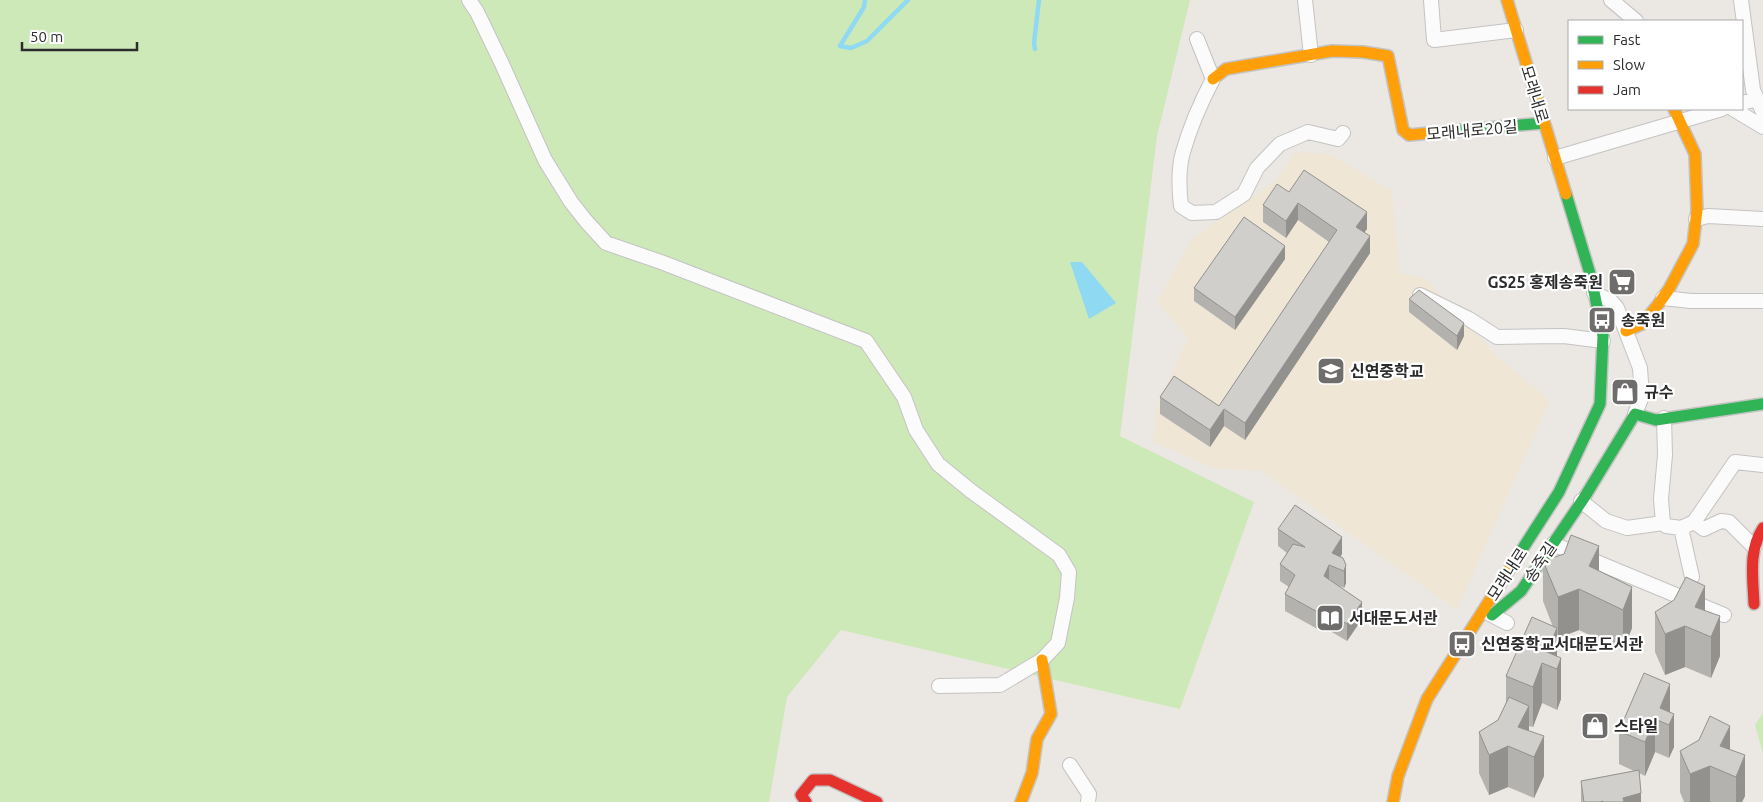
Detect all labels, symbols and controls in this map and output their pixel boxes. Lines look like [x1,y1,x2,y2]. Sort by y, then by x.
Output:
scale bar [22,20,138,52]
legend [1568,20,1743,110]
text: 50 m [30,28,63,45]
text: Fast [1613,31,1641,48]
text: Slow [1613,56,1646,73]
street label: 모래내로 [1518,63,1552,125]
text: Jam [1613,81,1641,98]
street label: 모래내로20길 [1426,117,1518,143]
supermarket icon: GS25 홍제송죽원 [1607,267,1637,297]
place label: GS25 홍제송죽원 [1487,273,1603,291]
bus stop icon: 송죽원 [1587,305,1617,335]
place label: 송죽원 [1621,311,1665,329]
school or university icon: 신연중학교 [1316,356,1346,386]
place label: 신연중학교 [1350,362,1424,380]
shop icon: 규수 [1610,377,1640,407]
place label: 규수 [1644,383,1674,401]
street label: 송죽길 [1520,539,1560,585]
street label: 모래내로 [1483,544,1531,604]
library icon: 서대문도서관 [1315,603,1345,633]
place label: 서대문도서관 [1349,609,1438,627]
bus stop icon: 신연중학교서대문도서관 [1447,629,1477,659]
place label: 신연중학교서대문도서관 [1481,635,1643,653]
shop icon: 스타일 [1580,711,1610,741]
place label: 스타일 [1614,717,1658,735]

